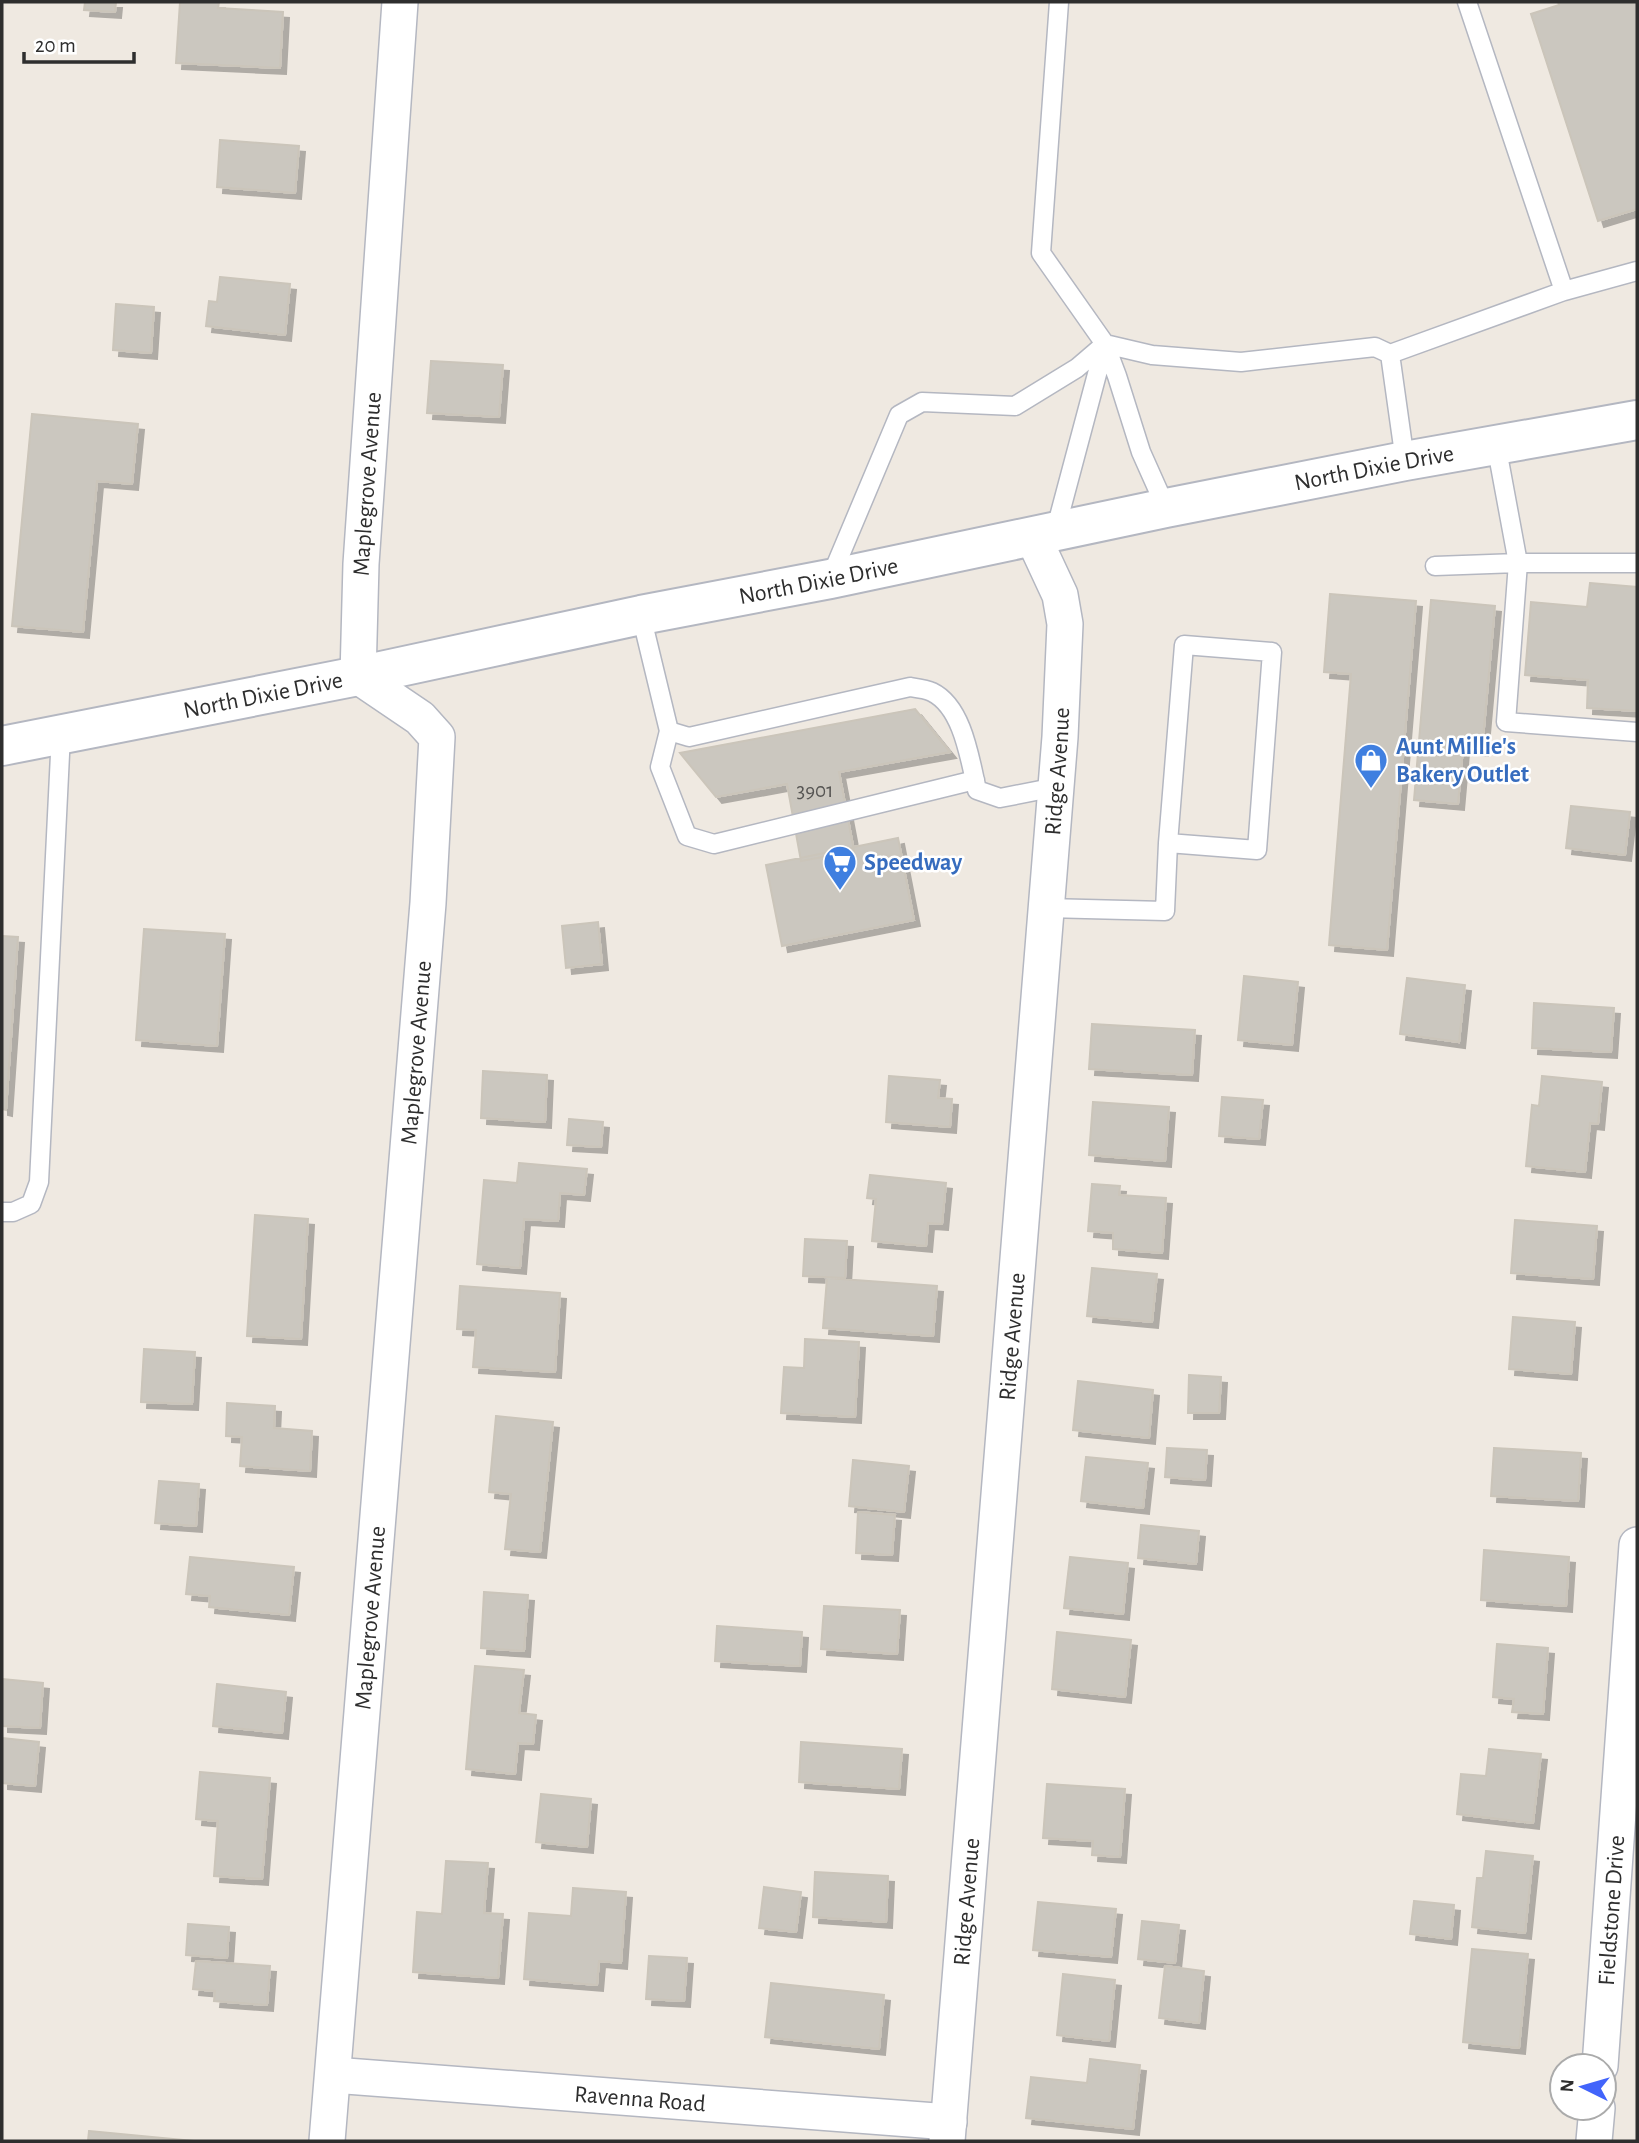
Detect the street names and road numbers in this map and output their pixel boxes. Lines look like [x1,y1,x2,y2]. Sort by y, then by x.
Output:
street label: Maplegrove Avenue [350,391,386,576]
street label: North Dixie Drive [1292,442,1456,496]
street label: North Dixie Drive [737,554,900,609]
street label: North Dixie Drive [181,668,345,723]
street label: Ridge Avenue [1041,707,1074,836]
street label: Maplegrove Avenue [397,960,436,1146]
street label: Ridge Avenue [996,1272,1030,1402]
street label: Maplegrove Avenue [351,1525,390,1711]
street label: Fieldstone Drive [1595,1834,1629,1987]
street label: Ridge Avenue [950,1837,984,1967]
street label: Ravenna Road [573,2082,707,2116]

